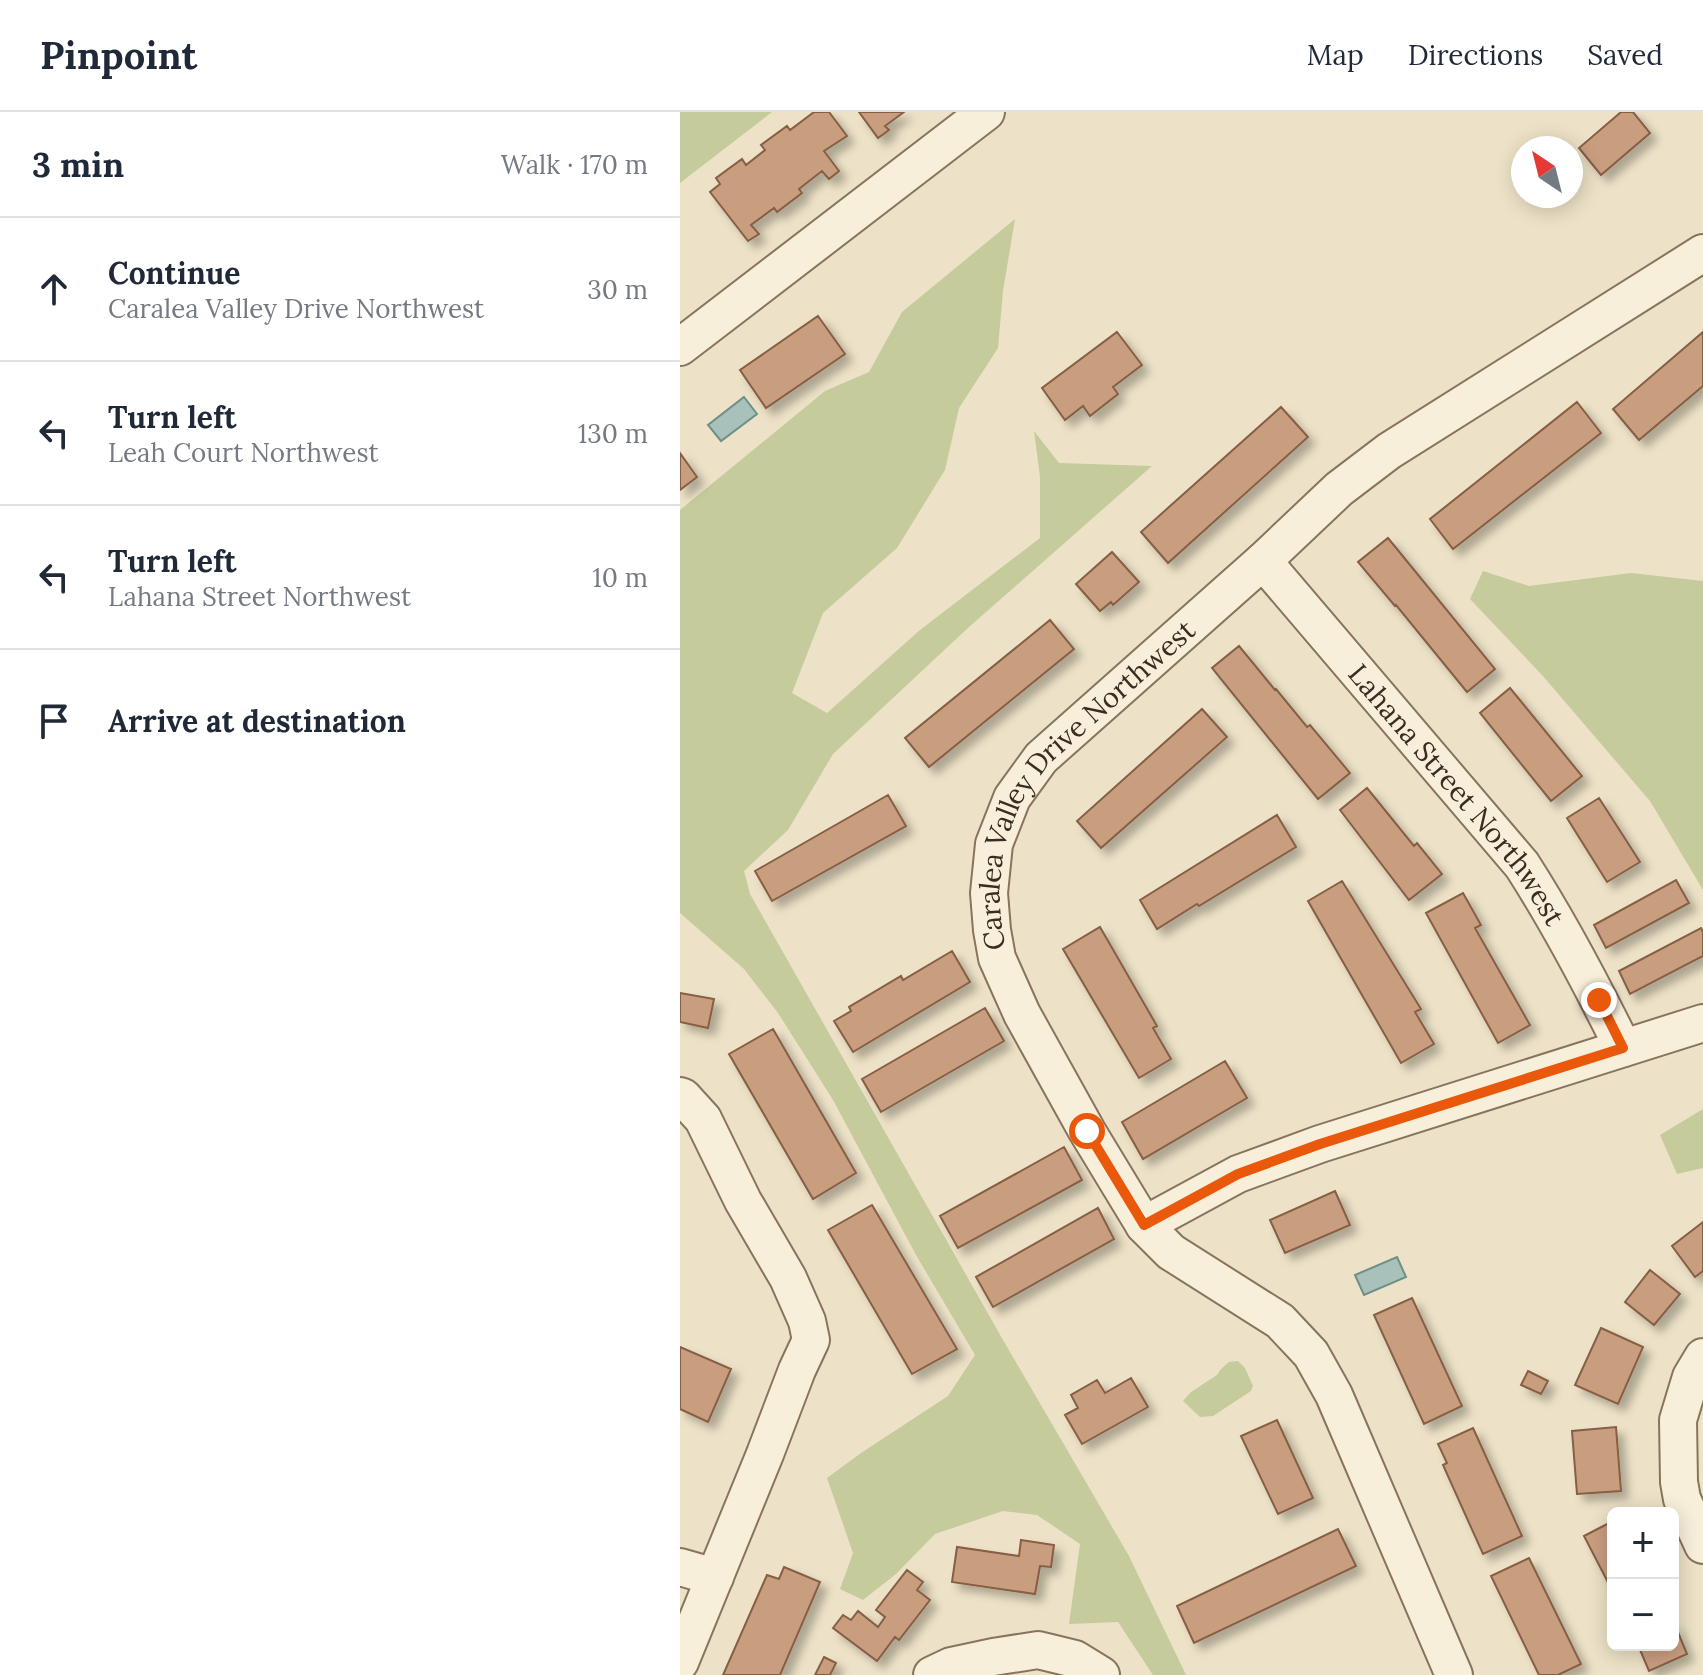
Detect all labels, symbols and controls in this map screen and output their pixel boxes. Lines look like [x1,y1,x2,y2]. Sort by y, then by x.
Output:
text: Pinpoint [40,31,197,79]
text: Map [1307,37,1364,73]
text: Directions [1408,37,1543,73]
text: Saved [1587,37,1663,73]
north arrow [1511,136,1583,208]
text: 3 min [32,143,124,186]
text: Walk · 170 m [501,148,648,181]
text: Continue [108,254,240,292]
icon: ahead [32,267,76,311]
text: 30 m [587,273,648,306]
text: Caralea Valley Drive Northwest [108,292,484,325]
text: Turn left [108,398,236,436]
icon: left [32,411,76,455]
text: 130 m [578,417,648,450]
text: Leah Court Northwest [108,436,379,469]
text: Turn left [108,542,236,580]
icon: left [32,555,76,599]
text: 10 m [592,561,648,594]
text: Lahana Street Northwest [108,580,411,613]
street label: Caralea Valley Drive Northwest [971,612,1203,953]
street label: Lahana Street Northwest [1341,656,1573,932]
icon: arrive [32,699,76,743]
text: Arrive at destination [108,702,406,740]
route end [1581,982,1617,1018]
route start [1069,1113,1105,1149]
map controls [1607,1507,1679,1651]
button: + [1607,1507,1679,1579]
button: − [1607,1579,1679,1651]

